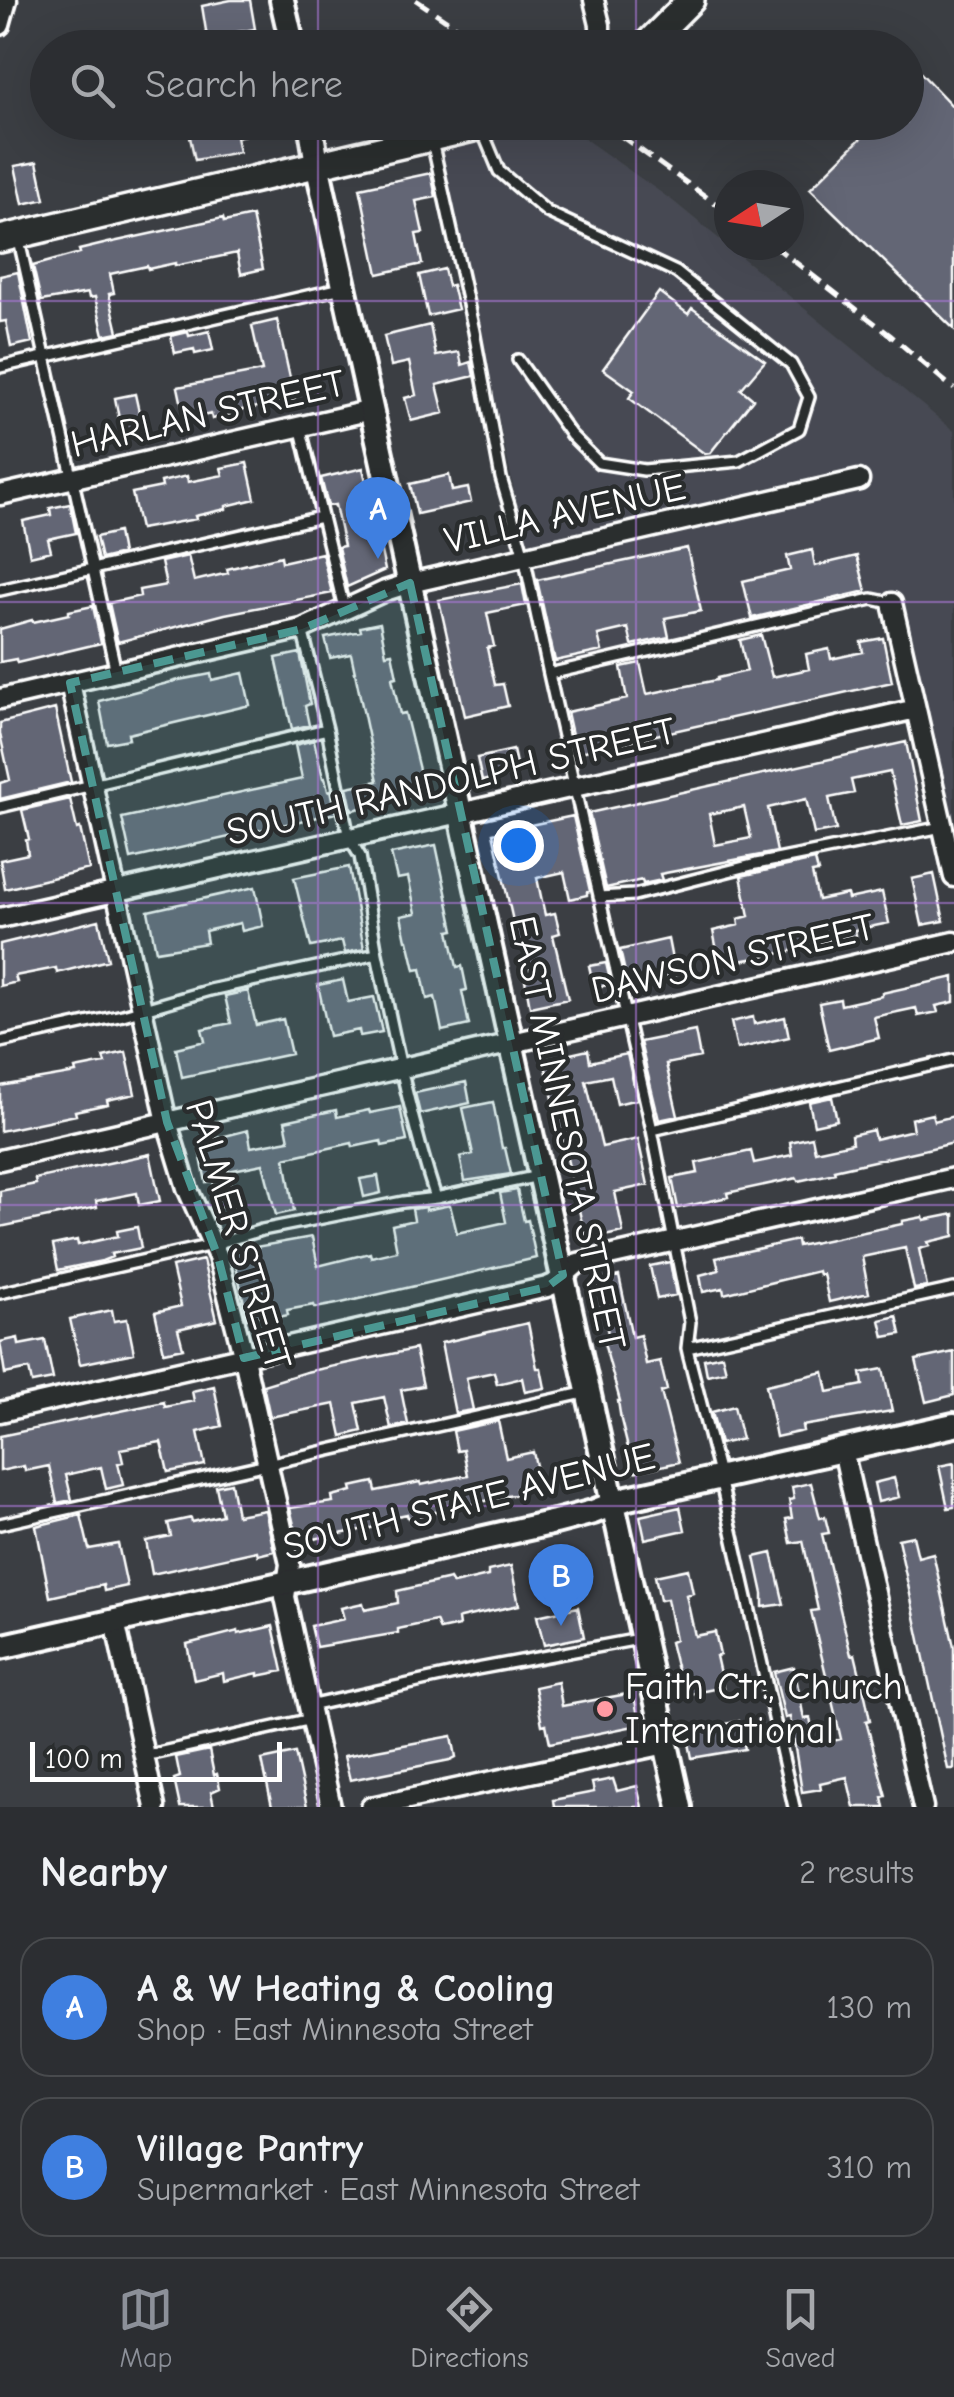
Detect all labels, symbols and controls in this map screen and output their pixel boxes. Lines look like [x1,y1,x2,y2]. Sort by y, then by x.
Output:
search box [30,30,924,140]
icon: search [65,58,120,113]
text: Search here [145,63,343,107]
north arrow [714,170,804,260]
street label: HARLAN STREET [67,361,350,467]
street label: VILLA AVENUE [440,465,690,563]
pin: A [346,476,410,559]
street label: SOUTH RANDOLPH STREET [222,709,680,855]
your location [493,820,544,871]
street label: DAWSON STREET [587,905,879,1013]
street label: EAST MINNESOTA STREET [500,912,635,1354]
street label: PALMER STREET [176,1095,300,1375]
street label: SOUTH STATE AVENUE [278,1434,660,1570]
pin: B [528,1544,594,1626]
place label: Faith Ctr., Church International [625,1665,903,1753]
marker: Faith Ctr., Church International [594,1698,616,1720]
scale bar [30,1737,282,1782]
text: 100 m [45,1743,123,1775]
text: Nearby [40,1848,167,1897]
text: 2 results [799,1854,914,1891]
text: A & W Heating & Cooling [137,1967,555,2011]
text: A [66,1989,83,2026]
text: 130 m [826,1989,912,2026]
text: Shop · East Minnesota Street [137,2011,533,2048]
text: Village Pantry [137,2127,363,2171]
text: B [65,2149,84,2186]
text: 310 m [826,2149,912,2186]
text: Supermarket · East Minnesota Street [137,2171,639,2208]
tab: Map [118,2282,173,2374]
tab: Directions [410,2282,529,2374]
tab: Saved [766,2282,836,2374]

